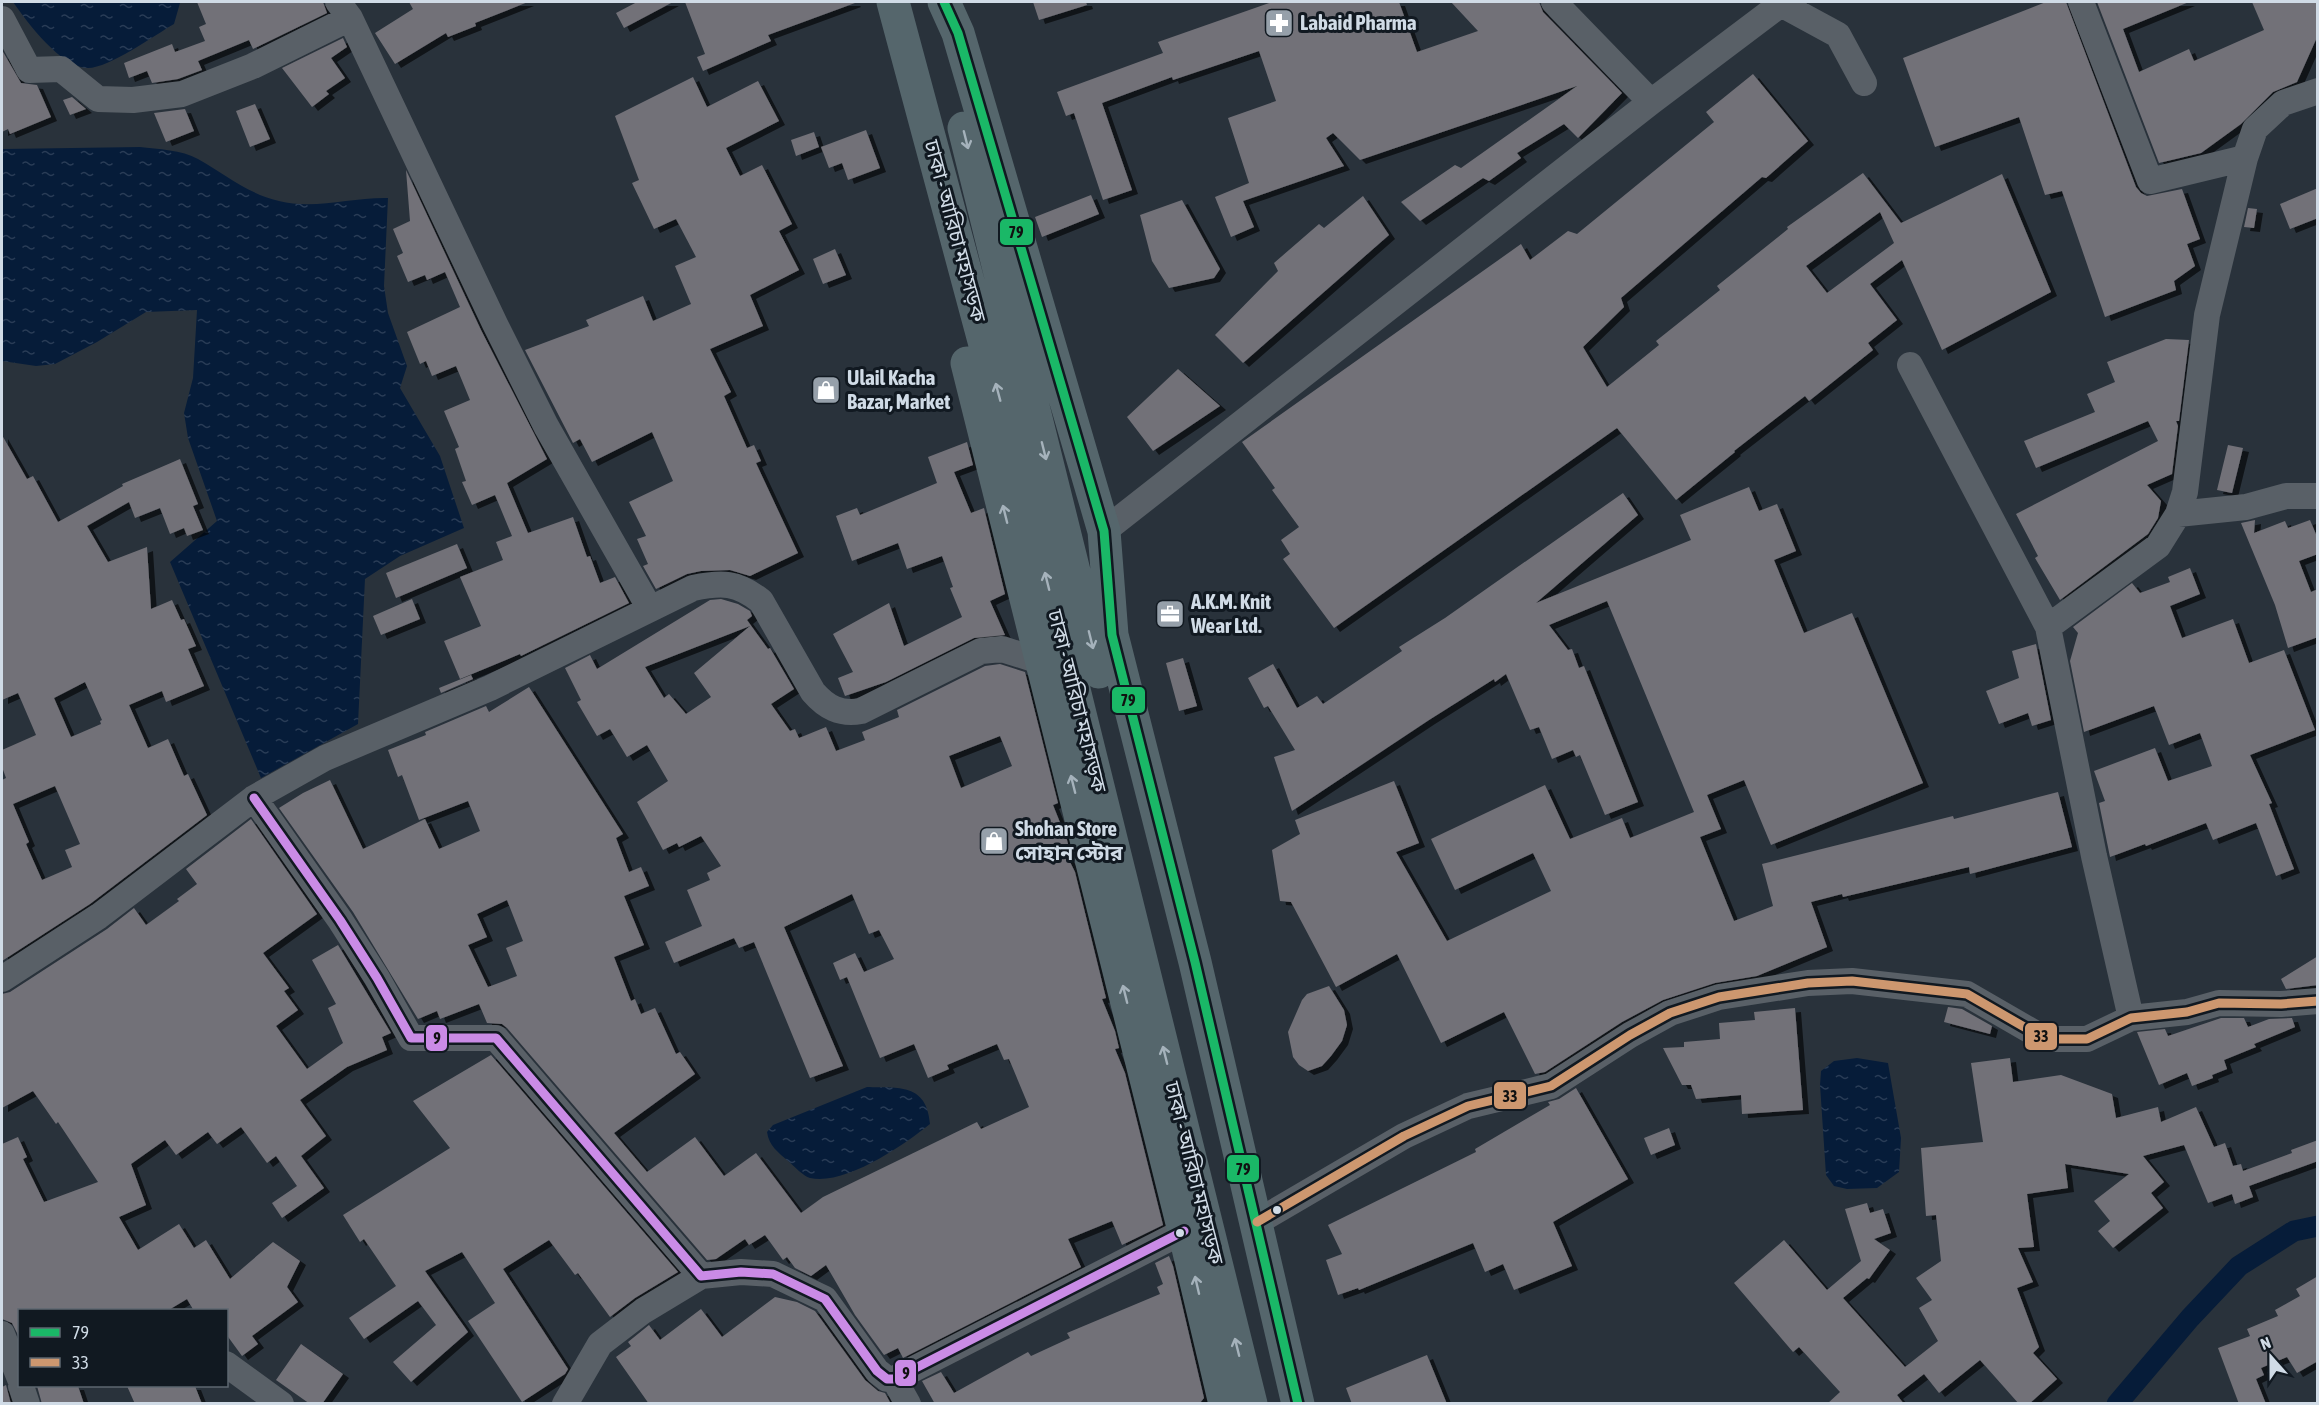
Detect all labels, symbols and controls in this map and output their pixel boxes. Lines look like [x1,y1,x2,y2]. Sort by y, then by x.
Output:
pharmacy icon: Labaid Pharma [1263,7,1295,39]
place label: Labaid Pharma [1300,10,1417,34]
one-way arrow [961,130,973,149]
street label: ঢাকা - আরিচা মহাসড়ক [920,136,992,325]
line badge: 79 [999,218,1034,246]
text: 79 [1008,223,1024,241]
place label: Ulail Kacha Bazar, Market [847,365,950,413]
shop icon: Ulail Kacha Bazar, Market [810,374,842,406]
one-way arrow [992,383,1003,402]
one-way arrow [1039,441,1051,460]
one-way arrow [999,504,1011,523]
one-way arrow [1041,572,1053,591]
place label: A.K.M. Knit Wear Ltd. [1190,589,1271,637]
office icon: A.K.M. Knit Wear Ltd. [1154,598,1186,630]
street label: ঢাকা - আরিচা মহাসড়ক [1043,606,1113,796]
one-way arrow [1086,631,1098,650]
line badge: 79 [1111,686,1146,714]
text: 79 [1120,691,1136,709]
one-way arrow [1067,775,1079,794]
place label: Shohan Store সোহান স্টোর [1015,816,1123,864]
shop icon: Shohan Store সোহান স্টোর [978,825,1010,857]
one-way arrow [1119,985,1131,1004]
line badge: 33 [2024,1022,2058,1051]
line badge: 9 [425,1024,448,1052]
text: 33 [2033,1027,2049,1045]
text: 9 [433,1029,441,1047]
one-way arrow [1159,1046,1171,1065]
street label: ঢাকা - আরিচা মহাসড়ক [1160,1078,1230,1268]
line badge: 33 [1493,1081,1527,1110]
text: 33 [1502,1087,1518,1105]
line badge: 79 [1226,1154,1260,1183]
text: 79 [1235,1160,1251,1178]
unlabelled marker [1271,1204,1283,1216]
unlabelled marker [1174,1227,1186,1239]
one-way arrow [1191,1276,1202,1295]
legend [18,1309,228,1387]
text: 79 [72,1322,89,1343]
north arrow [2241,1327,2301,1387]
text: N [2258,1333,2273,1353]
one-way arrow [1230,1337,1242,1356]
text: 33 [72,1352,89,1373]
line badge: 9 [894,1359,917,1387]
text: 9 [902,1364,910,1382]

